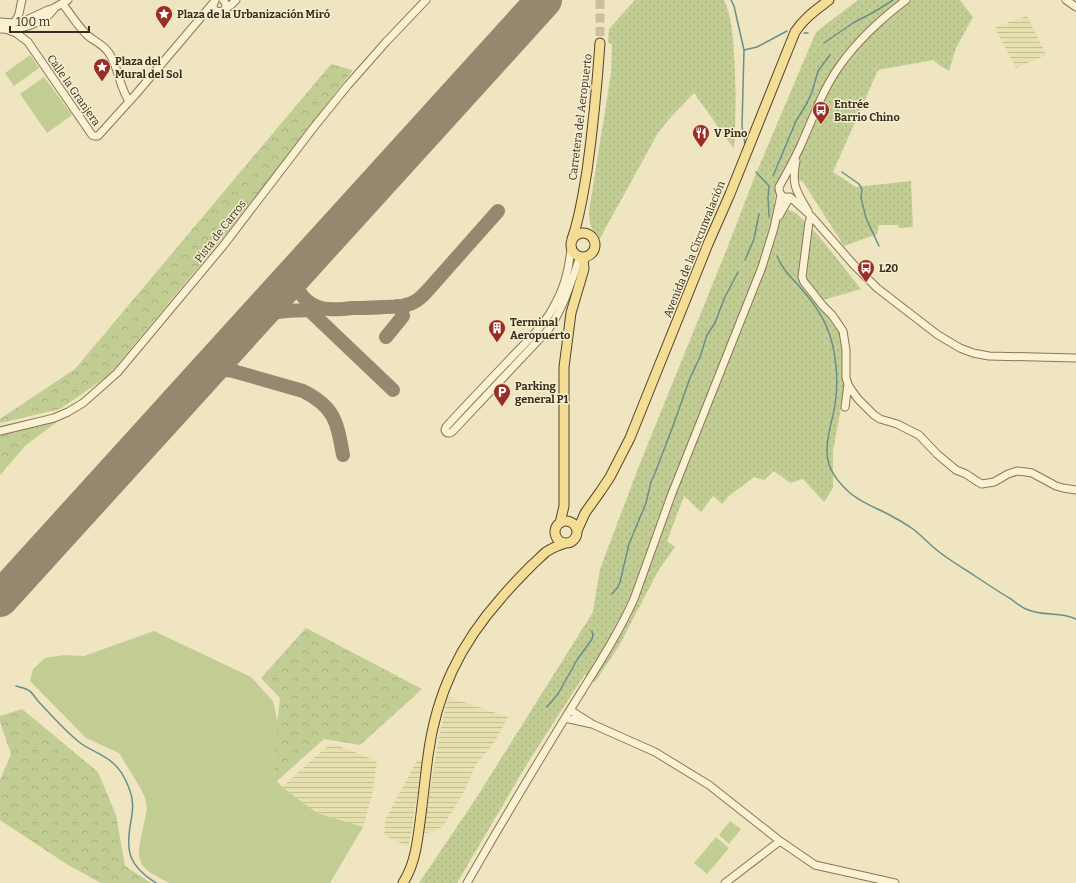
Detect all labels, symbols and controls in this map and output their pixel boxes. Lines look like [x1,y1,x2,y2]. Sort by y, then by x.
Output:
place icon: Plaza de la Urbanización Miró [154,4,174,29]
scale bar [10,8,89,34]
place label: Plaza de la Urbanización Miró [177,8,330,21]
text: 100 m [16,15,51,29]
street label: Calle la Granjera [44,52,103,128]
street label: Carretera del Aeropuerto [566,53,595,181]
place label: Plaza del Mural del Sol [115,55,183,81]
place icon: Plaza del Mural del Sol [92,57,112,82]
place label: Entrée Barrio Chino [834,98,900,124]
bus stop icon: Entrée Barrio Chino [811,100,831,125]
restaurant icon: V Pino [691,123,711,148]
place label: V Pino [714,127,747,140]
street label: Avenida de la Circunvalación [661,179,728,319]
street label: Pista de Carros [192,198,249,265]
bus stop icon: L20 [856,258,876,283]
place label: L20 [879,262,898,275]
place label: Terminal Aeropuerto [510,316,570,342]
building icon: Terminal Aeropuerto [487,318,507,343]
place label: Parking general P1 [515,380,568,406]
parking icon: Parking general P1 [492,382,512,407]

